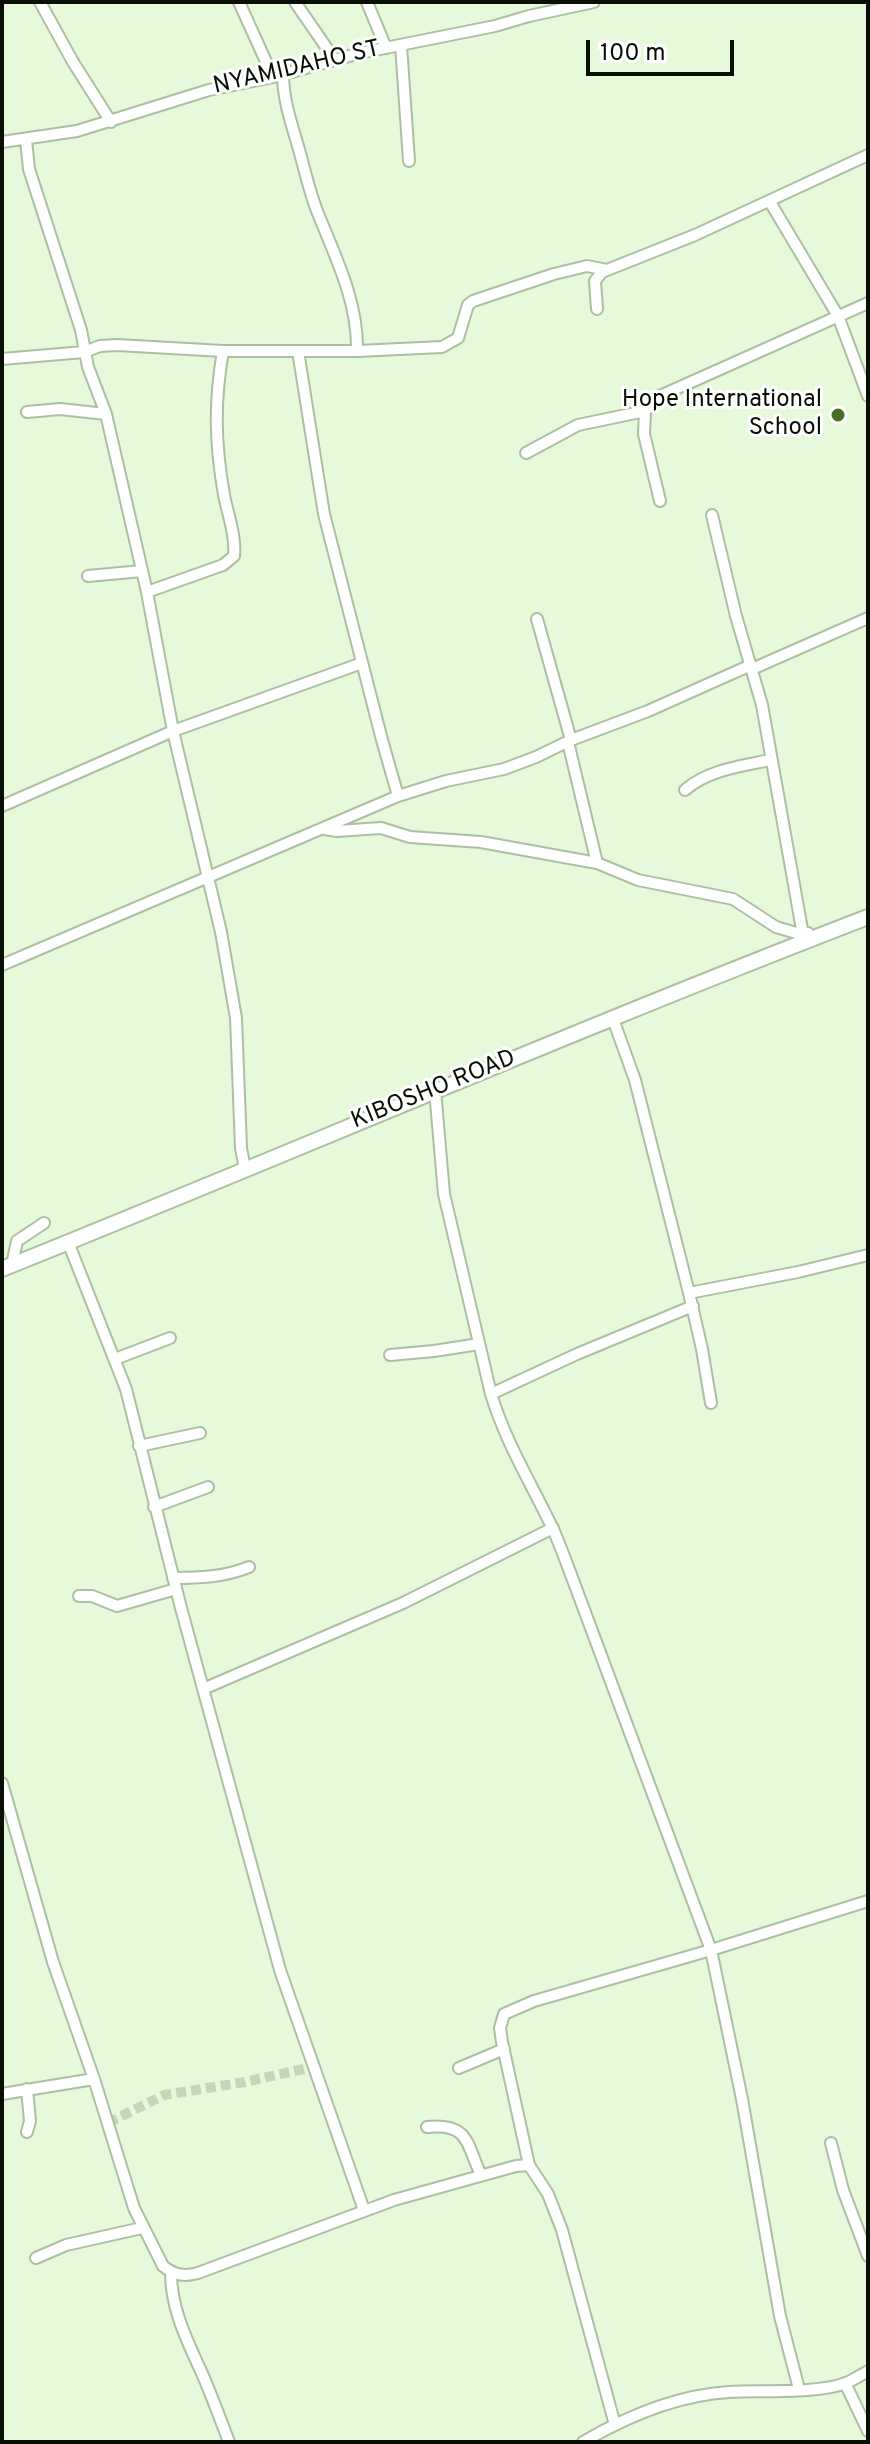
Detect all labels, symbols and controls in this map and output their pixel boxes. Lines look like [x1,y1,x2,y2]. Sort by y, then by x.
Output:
scale bar [590,24,738,74]
street label: NYAMIDAHO ST [211,36,383,102]
text: 100 m [600,39,666,69]
place label: Hope International School [622,387,822,443]
marker: Hope International School [829,406,847,424]
street label: KIBOSHO ROAD [348,1045,520,1137]

